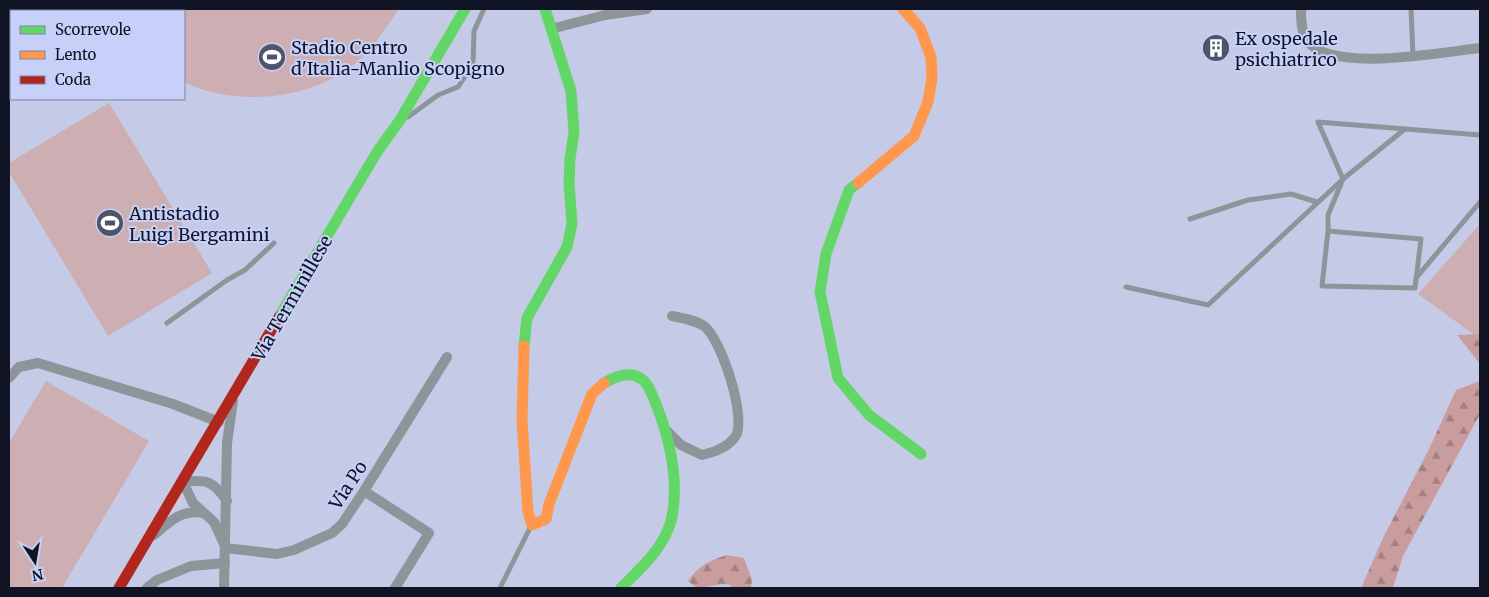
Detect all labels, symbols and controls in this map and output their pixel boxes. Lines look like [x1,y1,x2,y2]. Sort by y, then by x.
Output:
legend [10,10,185,100]
text: Scorrevole [55,20,131,39]
place label: Ex ospedale psichiatrico [1235,27,1338,71]
building icon: Ex ospedale psichiatrico [1201,33,1231,63]
place label: Stadio Centro d'Italia-Manlio Scopigno [291,36,505,80]
sports icon: Stadio Centro d'Italia-Manlio Scopigno [257,42,287,72]
text: Lento [55,45,97,64]
text: Coda [55,70,91,89]
place label: Antistadio Luigi Bergamini [128,202,270,246]
sports icon: Antistadio Luigi Bergamini [95,208,125,238]
street label: Via Terminillese [246,231,337,366]
street label: Via Po [323,456,372,514]
north arrow [10,537,60,587]
text: N [30,565,45,585]

